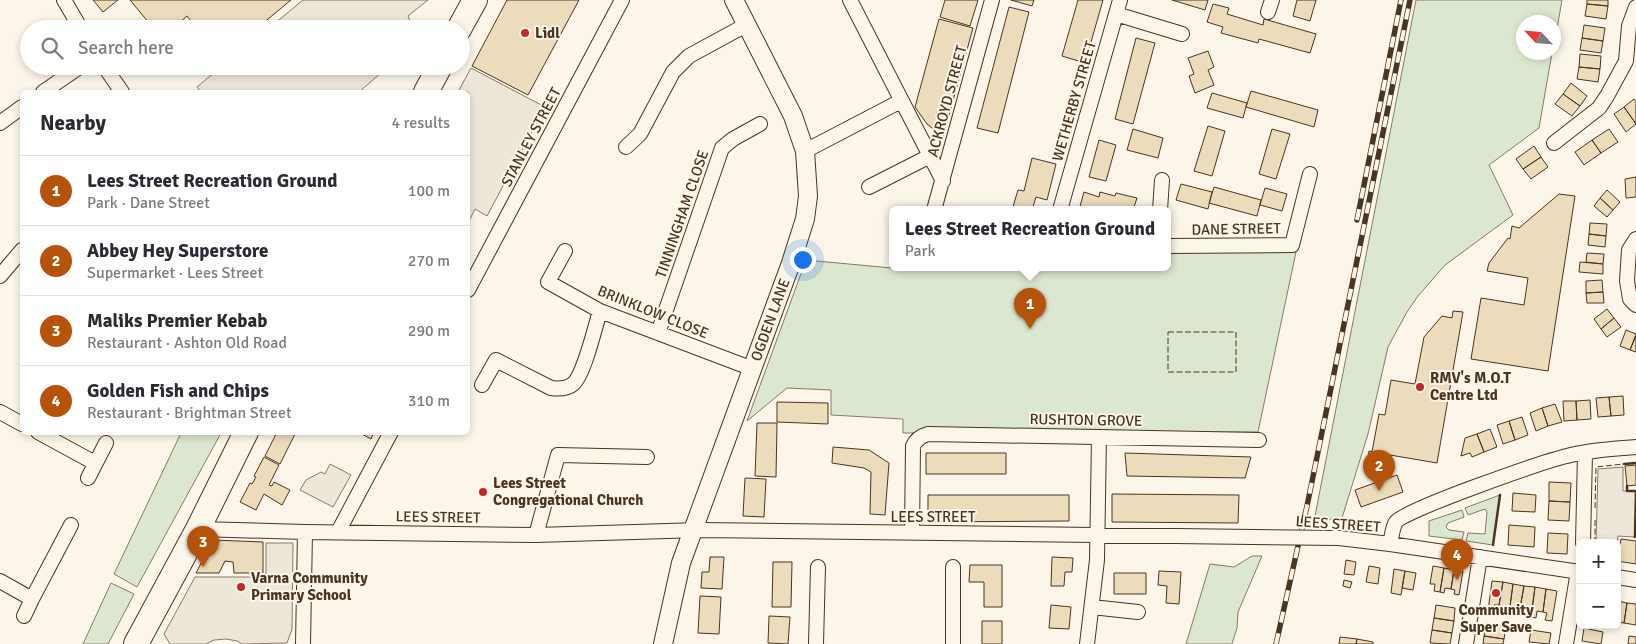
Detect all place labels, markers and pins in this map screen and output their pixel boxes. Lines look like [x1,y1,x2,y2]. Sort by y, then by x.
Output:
place label: Lidl [535,24,560,42]
marker: Lidl [519,27,531,39]
pin: 1 [1014,288,1046,329]
place label: RMV's M.O.T Centre Ltd [1430,369,1511,404]
marker: RMV's M.O.T Centre Ltd [1414,381,1426,393]
pin: 2 [1363,450,1395,491]
place label: Lees Street Congregational Church [493,474,643,509]
marker: Lees Street Congregational Church [477,486,489,498]
pin: 3 [187,526,219,567]
pin: 4 [1441,539,1473,580]
place label: Varna Community Primary School [251,569,368,604]
marker: Varna Community Primary School [235,581,247,593]
marker: Community Super Save [1490,587,1502,599]
place label: Community Super Save [1458,601,1534,636]

